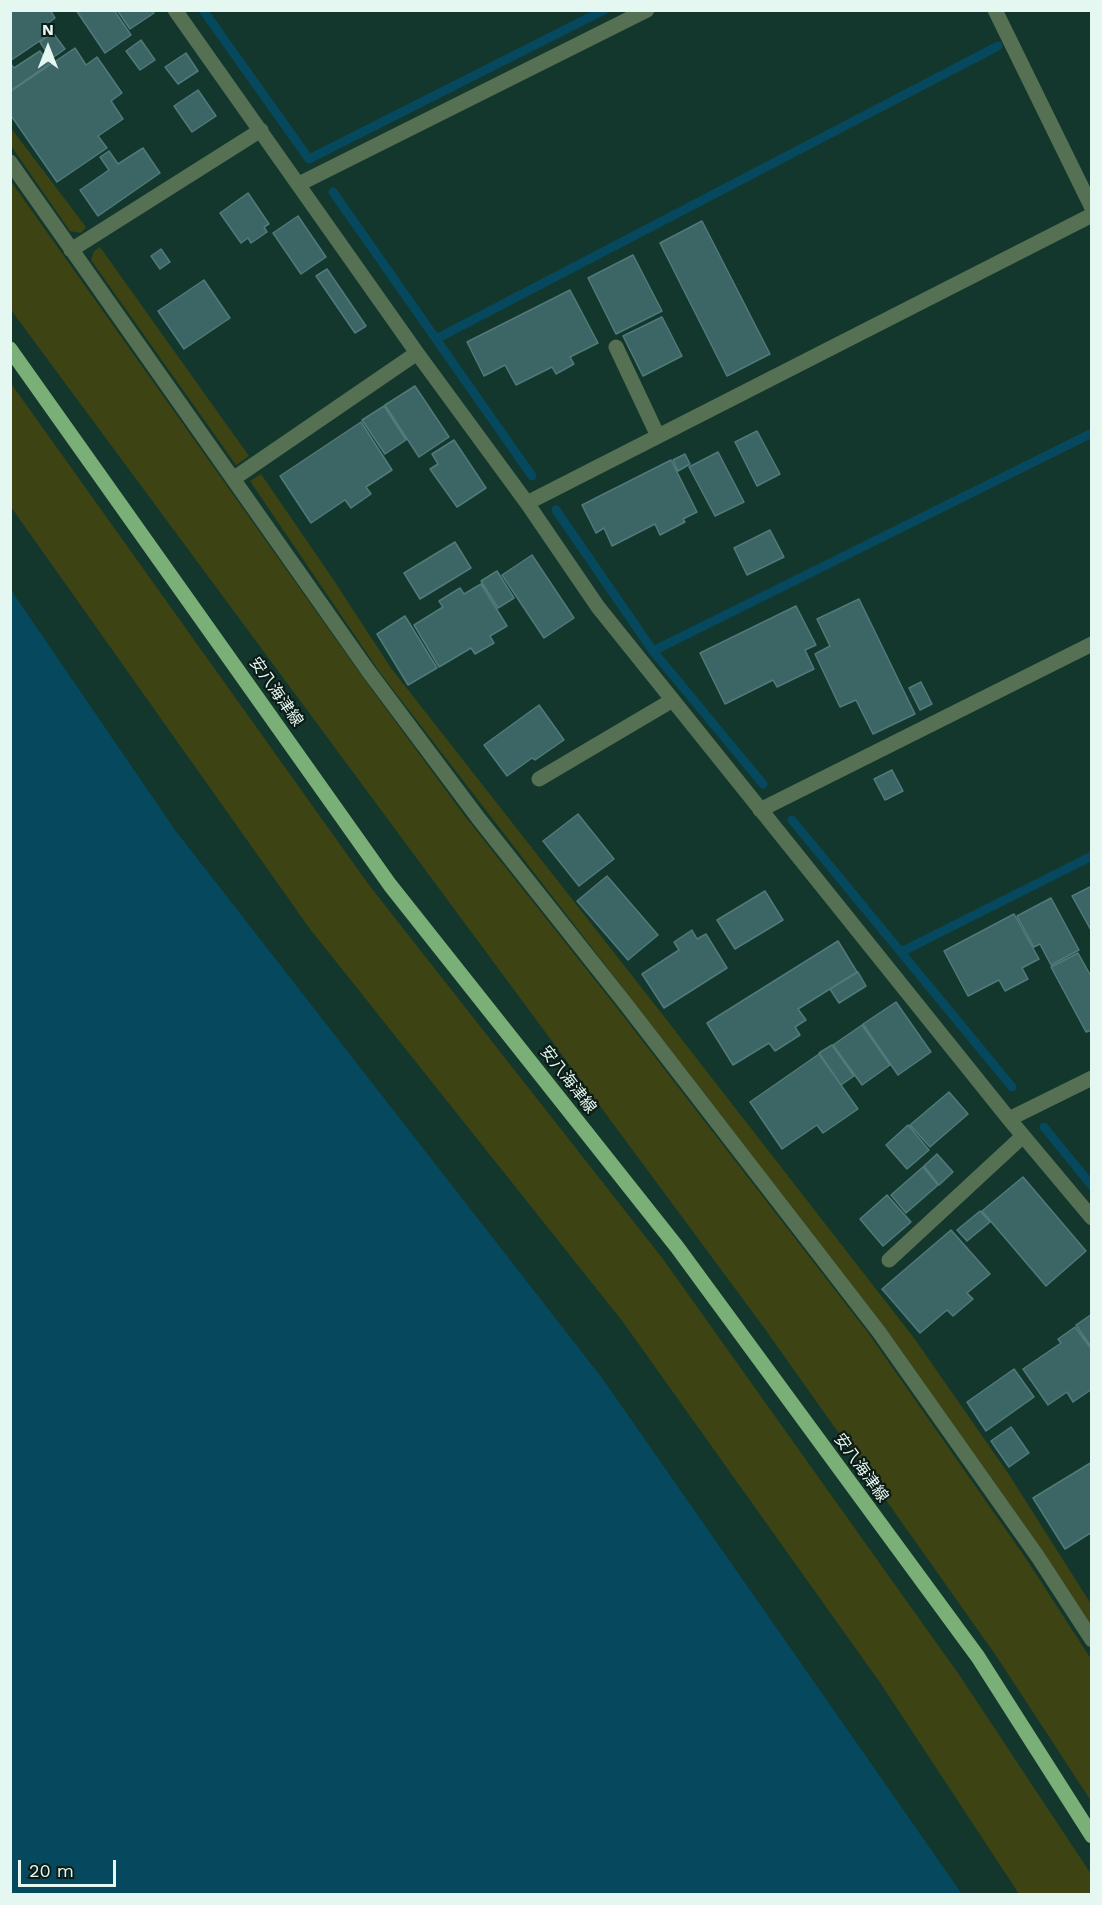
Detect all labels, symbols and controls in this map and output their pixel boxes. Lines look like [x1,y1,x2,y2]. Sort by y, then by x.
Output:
north arrow [18,18,78,78]
text: N [42,20,54,39]
street label: 安八海津線 [245,654,307,730]
street label: 安八海津線 [536,1043,600,1117]
street label: 安八海津線 [830,1430,892,1506]
scale bar [21,1848,118,1886]
text: 20 m [29,1860,74,1881]

